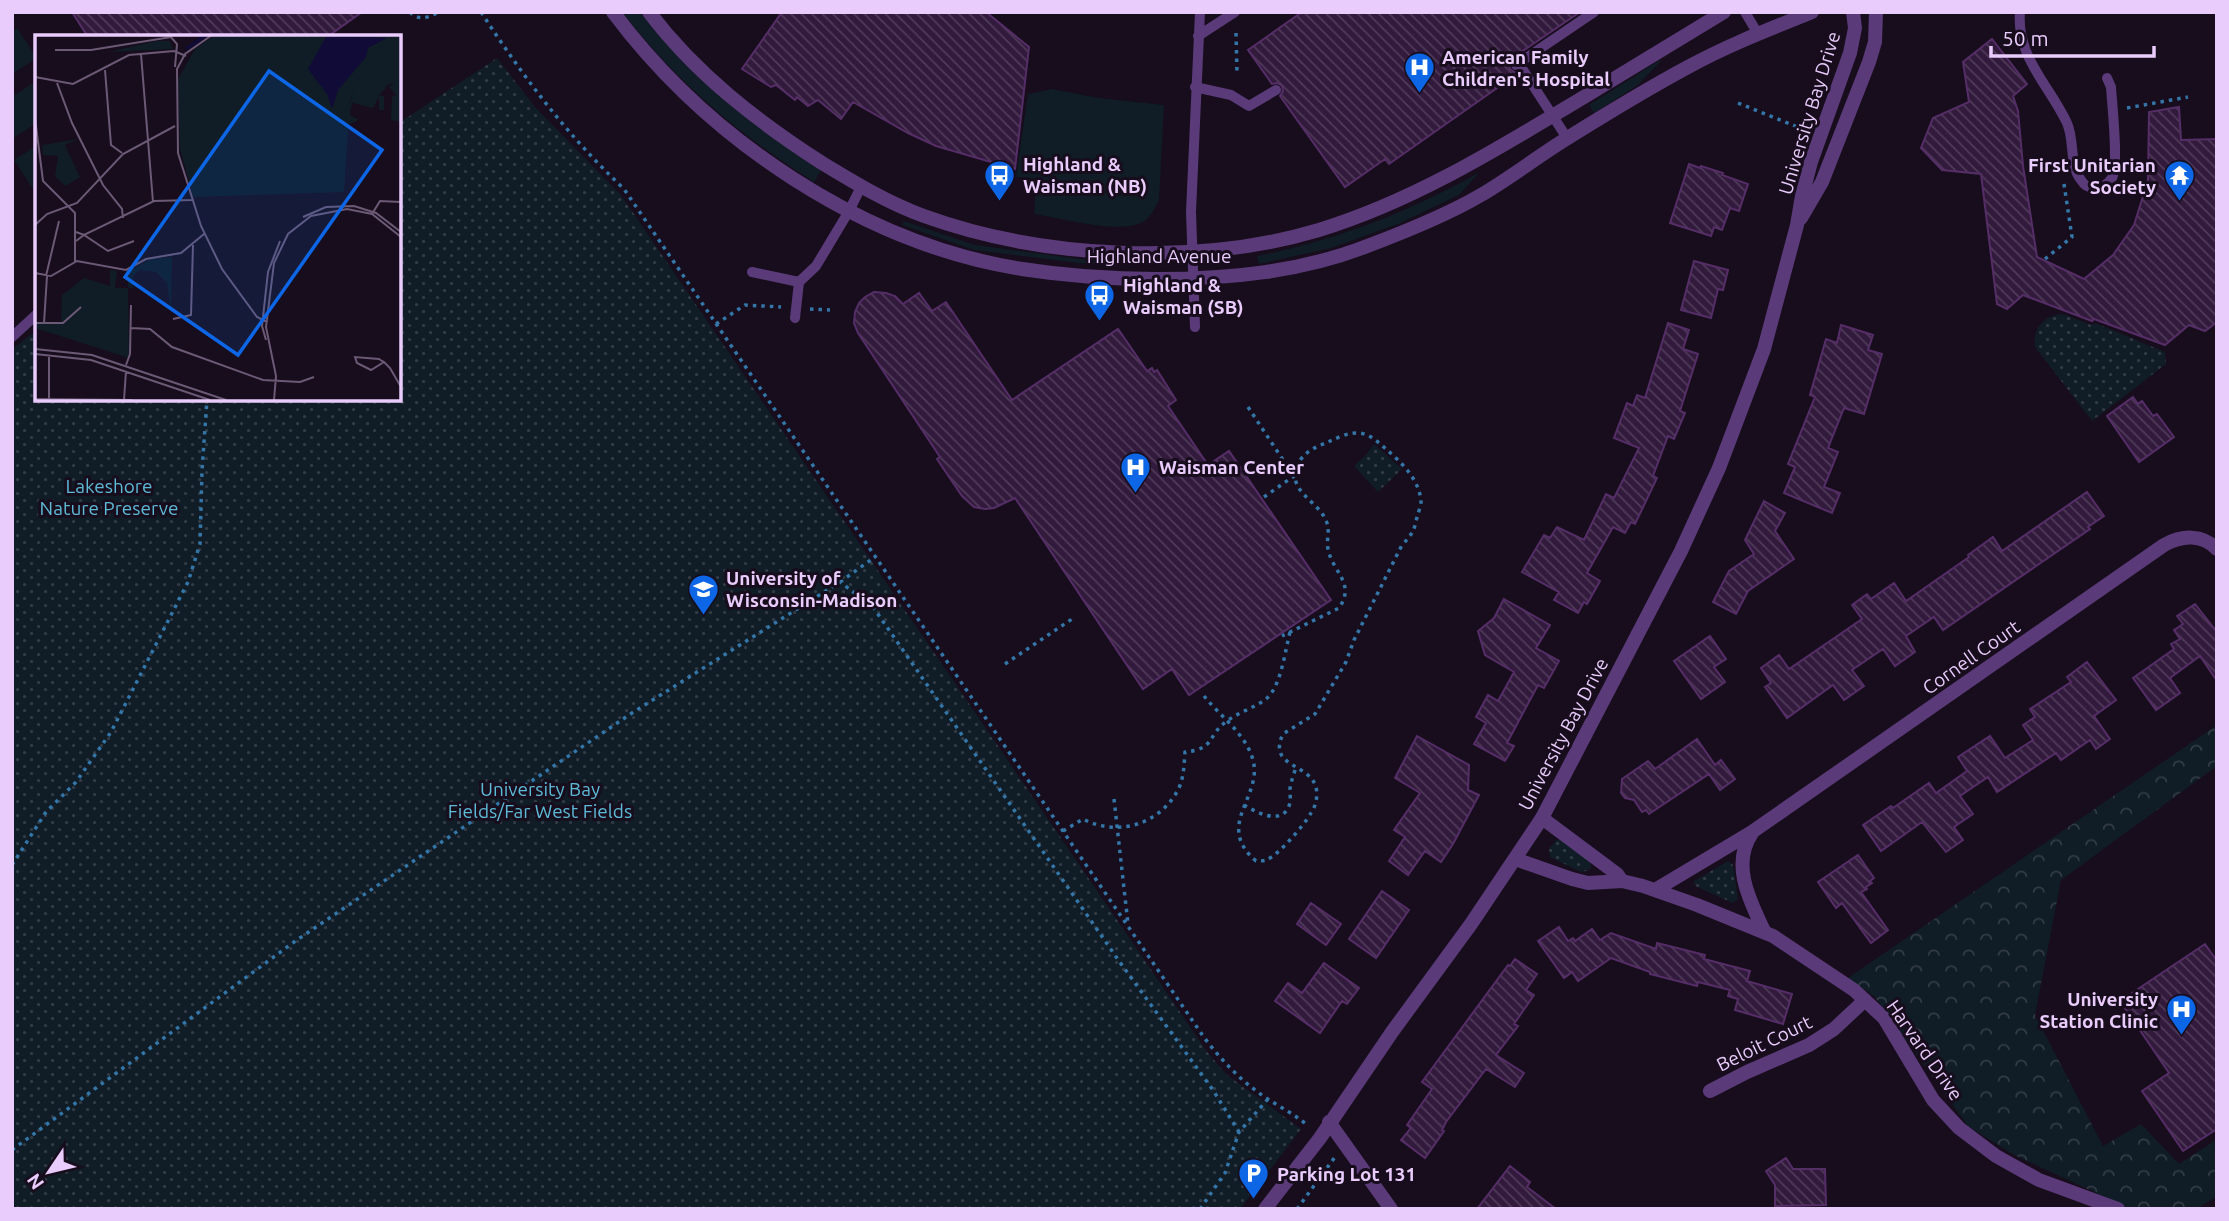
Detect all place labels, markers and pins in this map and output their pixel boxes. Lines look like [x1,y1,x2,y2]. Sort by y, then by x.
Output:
place label: American Family Children's Hospital [1442,46,1610,90]
hospital icon: American Family Children's Hospital [1402,51,1436,95]
place label: Highland & Waisman (NB) [1023,153,1147,197]
place label: First Unitarian Society [2028,154,2156,198]
bus stop icon: Highland & Waisman (NB) [983,158,1017,202]
temple icon: First Unitarian Society [2162,159,2196,203]
place label: Highland & Waisman (SB) [1123,274,1244,318]
bus stop icon: Highland & Waisman (SB) [1083,279,1117,323]
hospital icon: Waisman Center [1119,450,1153,494]
place label: Waisman Center [1159,456,1304,478]
place label: University of Wisconsin-Madison [726,567,897,611]
school or university icon: University of Wisconsin-Madison [686,572,720,616]
place label: University Station Clinic [2040,988,2158,1032]
hospital icon: University Station Clinic [2164,993,2198,1037]
parking icon: Parking Lot 131 [1237,1157,1271,1201]
place label: Parking Lot 131 [1277,1163,1416,1185]

